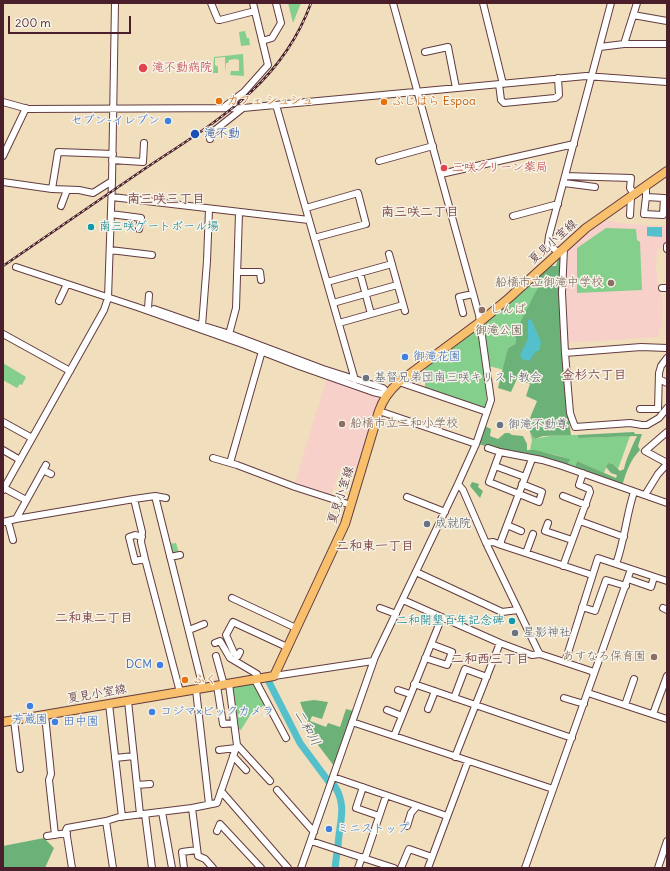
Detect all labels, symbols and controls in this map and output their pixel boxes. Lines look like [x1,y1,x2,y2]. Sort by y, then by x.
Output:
scale bar [10,8,133,34]
text: 200 m [15,15,51,30]
place label: 滝不動病院 [152,61,212,75]
marker: 滝不動病院 [137,62,149,74]
place label: カフェ シュシュ [227,94,314,108]
place label: ふじはら Espoa [392,95,476,109]
marker: カフェ シュシュ [214,96,224,106]
marker: ふじはら Espoa [379,97,389,107]
place label: セブン-イレブン [71,114,160,128]
marker: セブン-イレブン [163,116,173,126]
place label: 滝不動 [204,127,240,141]
marker: 滝不動 [189,128,201,140]
place label: 三咲グリーン薬局 [452,161,548,175]
marker: 三咲グリーン薬局 [439,163,449,173]
district label: 南三咲三丁目 [127,191,205,207]
district label: 南三咲二丁目 [381,204,459,220]
street label: 夏見小室線 [526,217,580,267]
place label: 南三咲ゲートボール場 [99,220,219,234]
marker: 南三咲ゲートボール場 [86,222,96,232]
place label: 船橋市立御滝中学校 [495,276,603,290]
marker: 船橋市立御滝中学校 [606,278,616,288]
place label: しんば [490,303,526,317]
marker: しんば [477,305,487,315]
park label: 御滝公園 [475,324,523,338]
place label: 御滝花園 [413,350,461,364]
marker: 御滝花園 [400,352,410,362]
district label: 金杉六丁目 [562,367,626,383]
place label: 基督兄弟団南三咲キリスト教会 [374,371,542,385]
marker: 基督兄弟団南三咲キリスト教会 [361,373,371,383]
place label: 船橋市立二和小学校 [350,417,458,431]
place label: 御滝不動尊 [508,418,568,432]
marker: 船橋市立二和小学校 [337,419,347,429]
marker: 御滝不動尊 [495,420,505,430]
street label: 夏見小室線 [325,464,357,526]
place label: 成就院 [435,517,471,531]
marker: 成就院 [422,519,432,529]
district label: 二和東一丁目 [336,538,414,554]
district label: 二和東二丁目 [55,610,133,626]
place label: 二和開墾百年記念碑 [396,614,504,628]
marker: 二和開墾百年記念碑 [507,616,517,626]
place label: 星影神社 [523,626,571,640]
marker: 星影神社 [510,628,520,638]
place label: あすなろ保育園 [562,650,646,664]
district label: 二和西三丁目 [451,651,529,667]
marker: あすなろ保育園 [649,652,659,662]
place label: DCM [126,658,152,672]
marker: DCM [155,660,165,670]
place label: ふく [193,673,217,687]
marker: ふく [180,675,190,685]
street label: 夏見小室線 [66,682,128,706]
marker: 芳蔵園 [25,701,35,711]
place label: コジマ×ビックカメラ [160,705,274,719]
marker: コジマ×ビックカメラ [147,707,157,717]
water label: 二和川 [290,707,324,749]
place label: 芳蔵園 [12,713,48,727]
place label: 田中園 [63,715,99,729]
marker: 田中園 [50,717,60,727]
place label: ミニストップ [337,822,409,836]
marker: ミニストップ [324,824,334,834]

